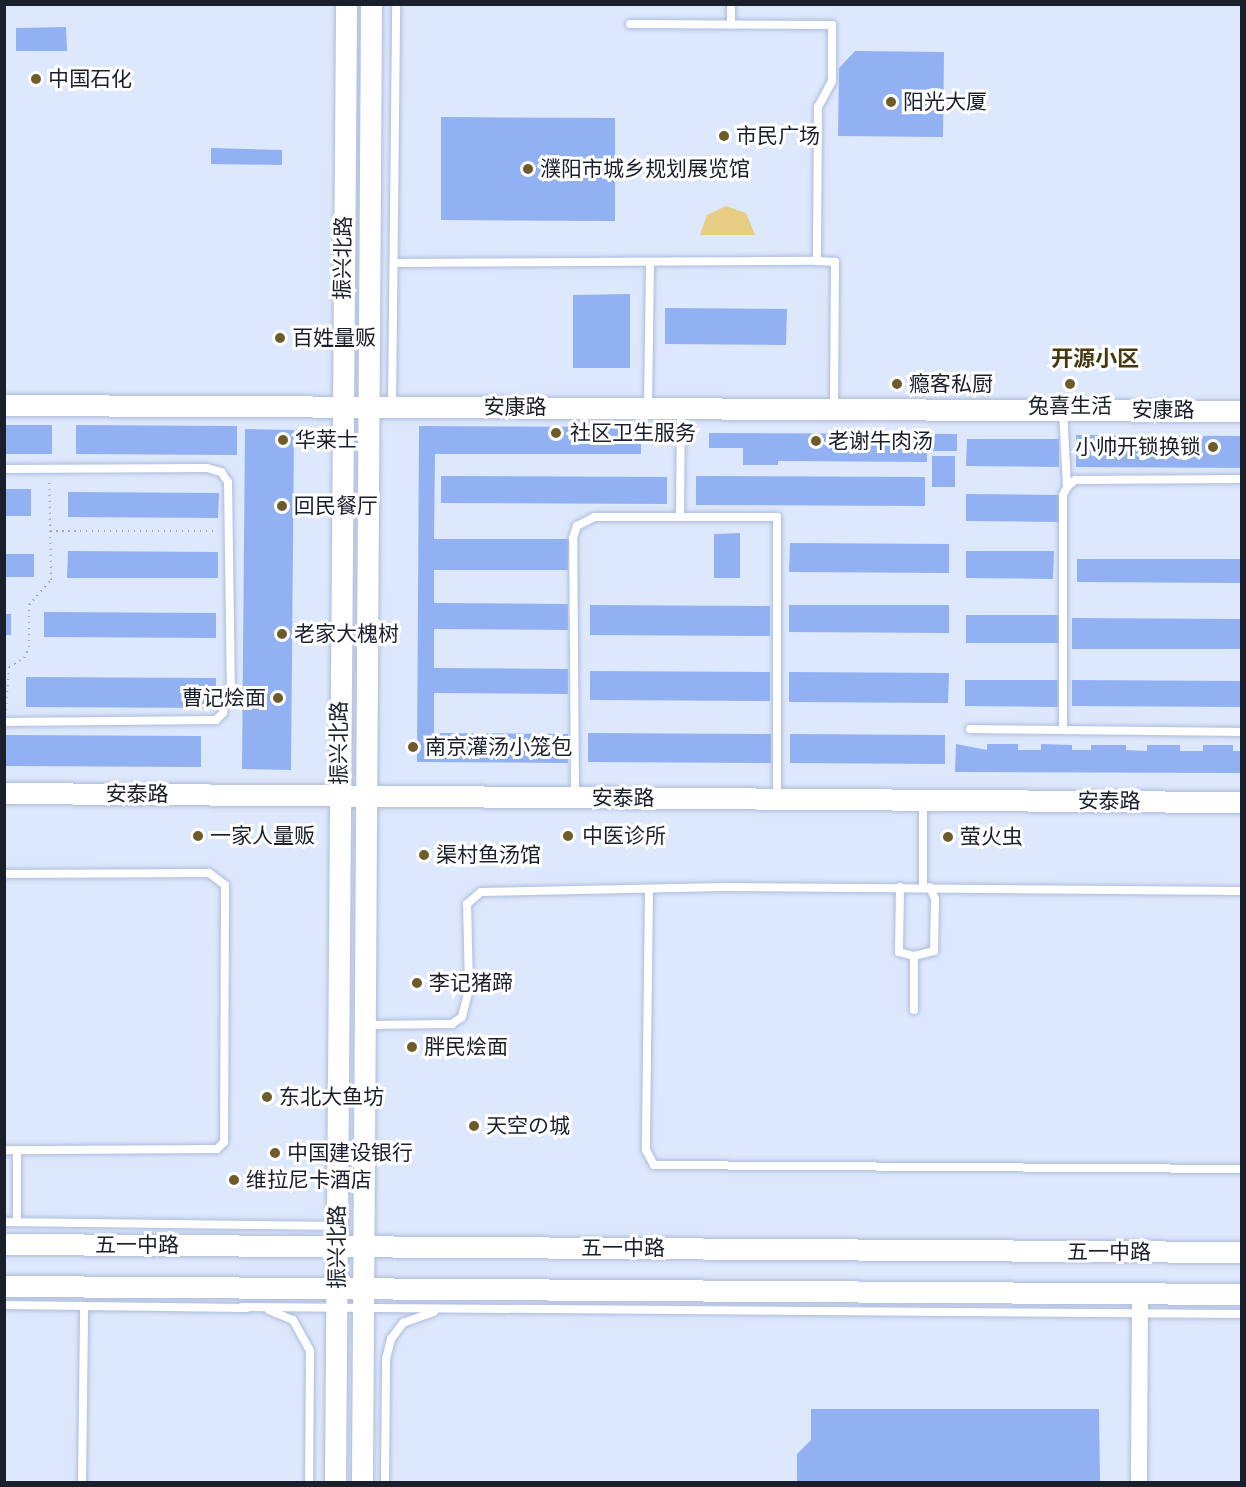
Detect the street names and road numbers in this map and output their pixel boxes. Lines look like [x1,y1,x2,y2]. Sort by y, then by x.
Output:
street label: 振兴北路 [330,216,356,300]
street label: 安康路 [484,394,546,420]
street label: 安康路 [1132,397,1194,423]
street label: 振兴北路 [326,701,352,785]
street label: 安泰路 [106,781,168,807]
street label: 安泰路 [592,785,654,811]
street label: 安泰路 [1078,788,1140,814]
street label: 振兴北路 [324,1205,350,1289]
street label: 五一中路 [95,1232,179,1258]
street label: 五一中路 [581,1235,665,1261]
street label: 五一中路 [1067,1239,1151,1265]

